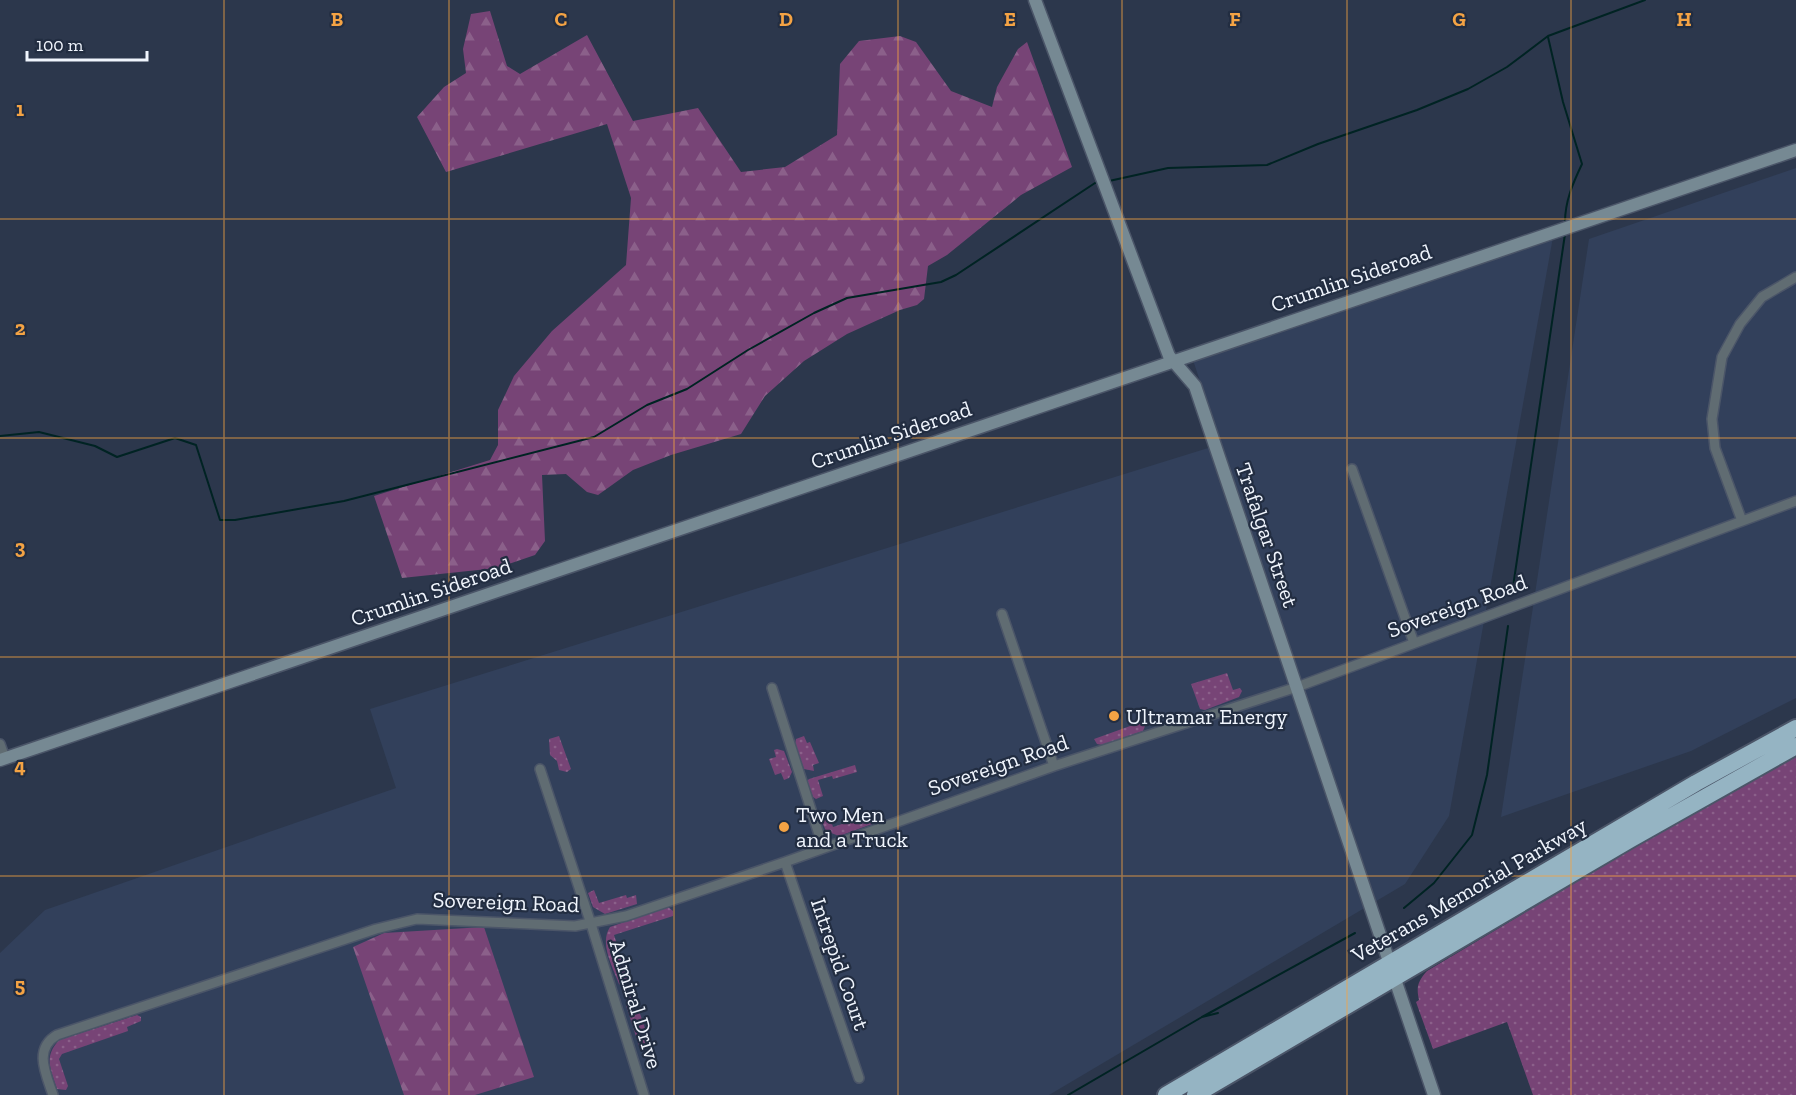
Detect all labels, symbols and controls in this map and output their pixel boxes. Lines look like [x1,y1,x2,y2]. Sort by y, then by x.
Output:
text: B [331,7,343,31]
text: C [555,7,568,31]
text: D [779,7,793,31]
text: E [1004,7,1016,31]
text: F [1229,7,1241,31]
text: G [1452,7,1466,31]
text: H [1676,7,1692,31]
scale bar [27,24,147,62]
text: 100 m [36,34,84,56]
text: 1 [16,97,24,121]
street label: Crumlin Sideroad [1267,238,1435,318]
text: 2 [15,316,26,340]
street label: Crumlin Sideroad [807,395,975,475]
street label: Trafalgar Street [1230,459,1305,612]
text: 3 [15,535,26,559]
street label: Crumlin Sideroad [347,552,515,632]
street label: Sovereign Road [1384,568,1530,644]
place label: Ultramar Energy [1126,703,1288,730]
marker: Ultramar Energy [1107,709,1121,723]
street label: Sovereign Road [924,728,1072,802]
text: 4 [14,754,26,778]
place label: Two Men and a Truck [796,801,909,853]
street label: Veterans Memorial Parkway [1346,811,1592,969]
marker: Two Men and a Truck [777,820,791,834]
street label: Sovereign Road [432,886,580,918]
street label: Intrepid Court [805,894,876,1034]
street label: Admiral Drive [604,936,668,1072]
text: 5 [15,973,25,997]

